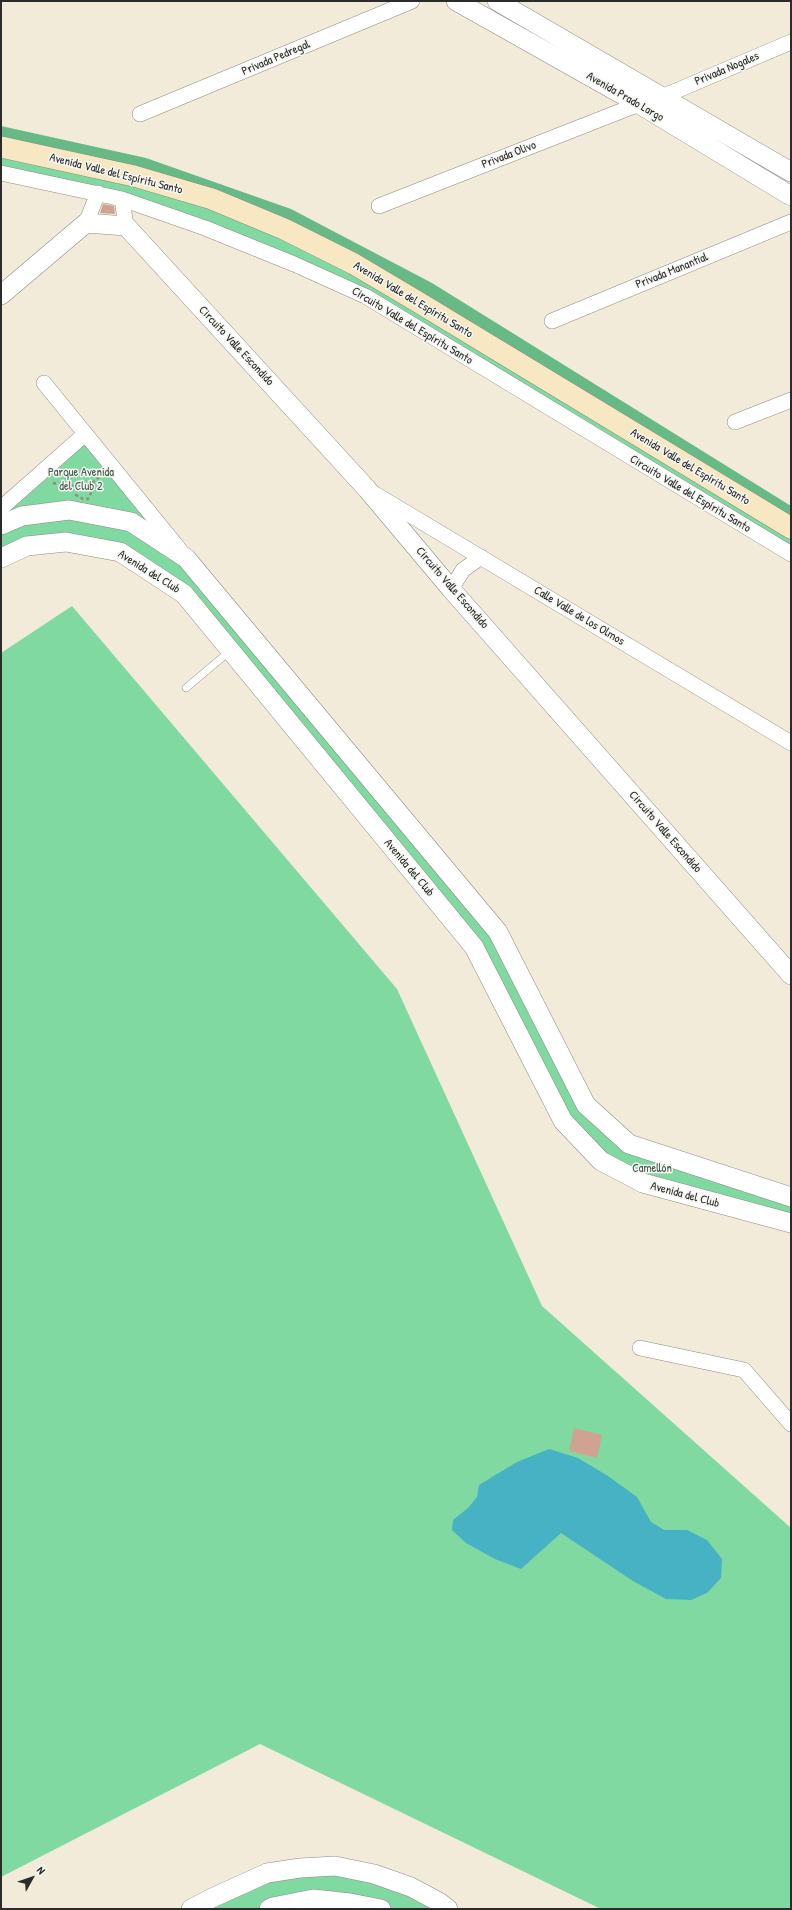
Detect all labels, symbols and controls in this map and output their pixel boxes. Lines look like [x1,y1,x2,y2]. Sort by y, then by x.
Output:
street label: Privada Pedregal [240,37,312,79]
street label: Privada Nogales [693,49,761,89]
street label: Avenida Prado Largo [584,69,666,125]
street label: Privada Olivo [480,138,538,172]
street label: Avenida Valle del Espíritu Santo [48,150,184,198]
street label: Privada Manantial [634,250,710,292]
street label: Avenida Valle del Espíritu Santo [351,259,475,341]
street label: Circuito Valle del Espíritu Santo [349,284,475,368]
street label: Circuito Valle Escondido [195,303,277,389]
street label: Avenida Valle del Espíritu Santo [628,426,752,508]
street label: Circuito Valle del Espíritu Santo [627,452,753,536]
park label: Parque Avenida del Club 2 [48,466,114,494]
street label: Circuito Valle Escondido [413,544,491,632]
street label: Avenida del Club [115,547,183,597]
street label: Calle Valle de los Olmos [531,583,627,649]
street label: Circuito Valle Escondido [626,788,704,876]
street label: Avenida del Club [381,836,437,900]
park label: Camellón [632,1162,672,1176]
street label: Avenida del Club [649,1179,721,1211]
north arrow [12,1858,52,1898]
text: N [34,1864,48,1877]

